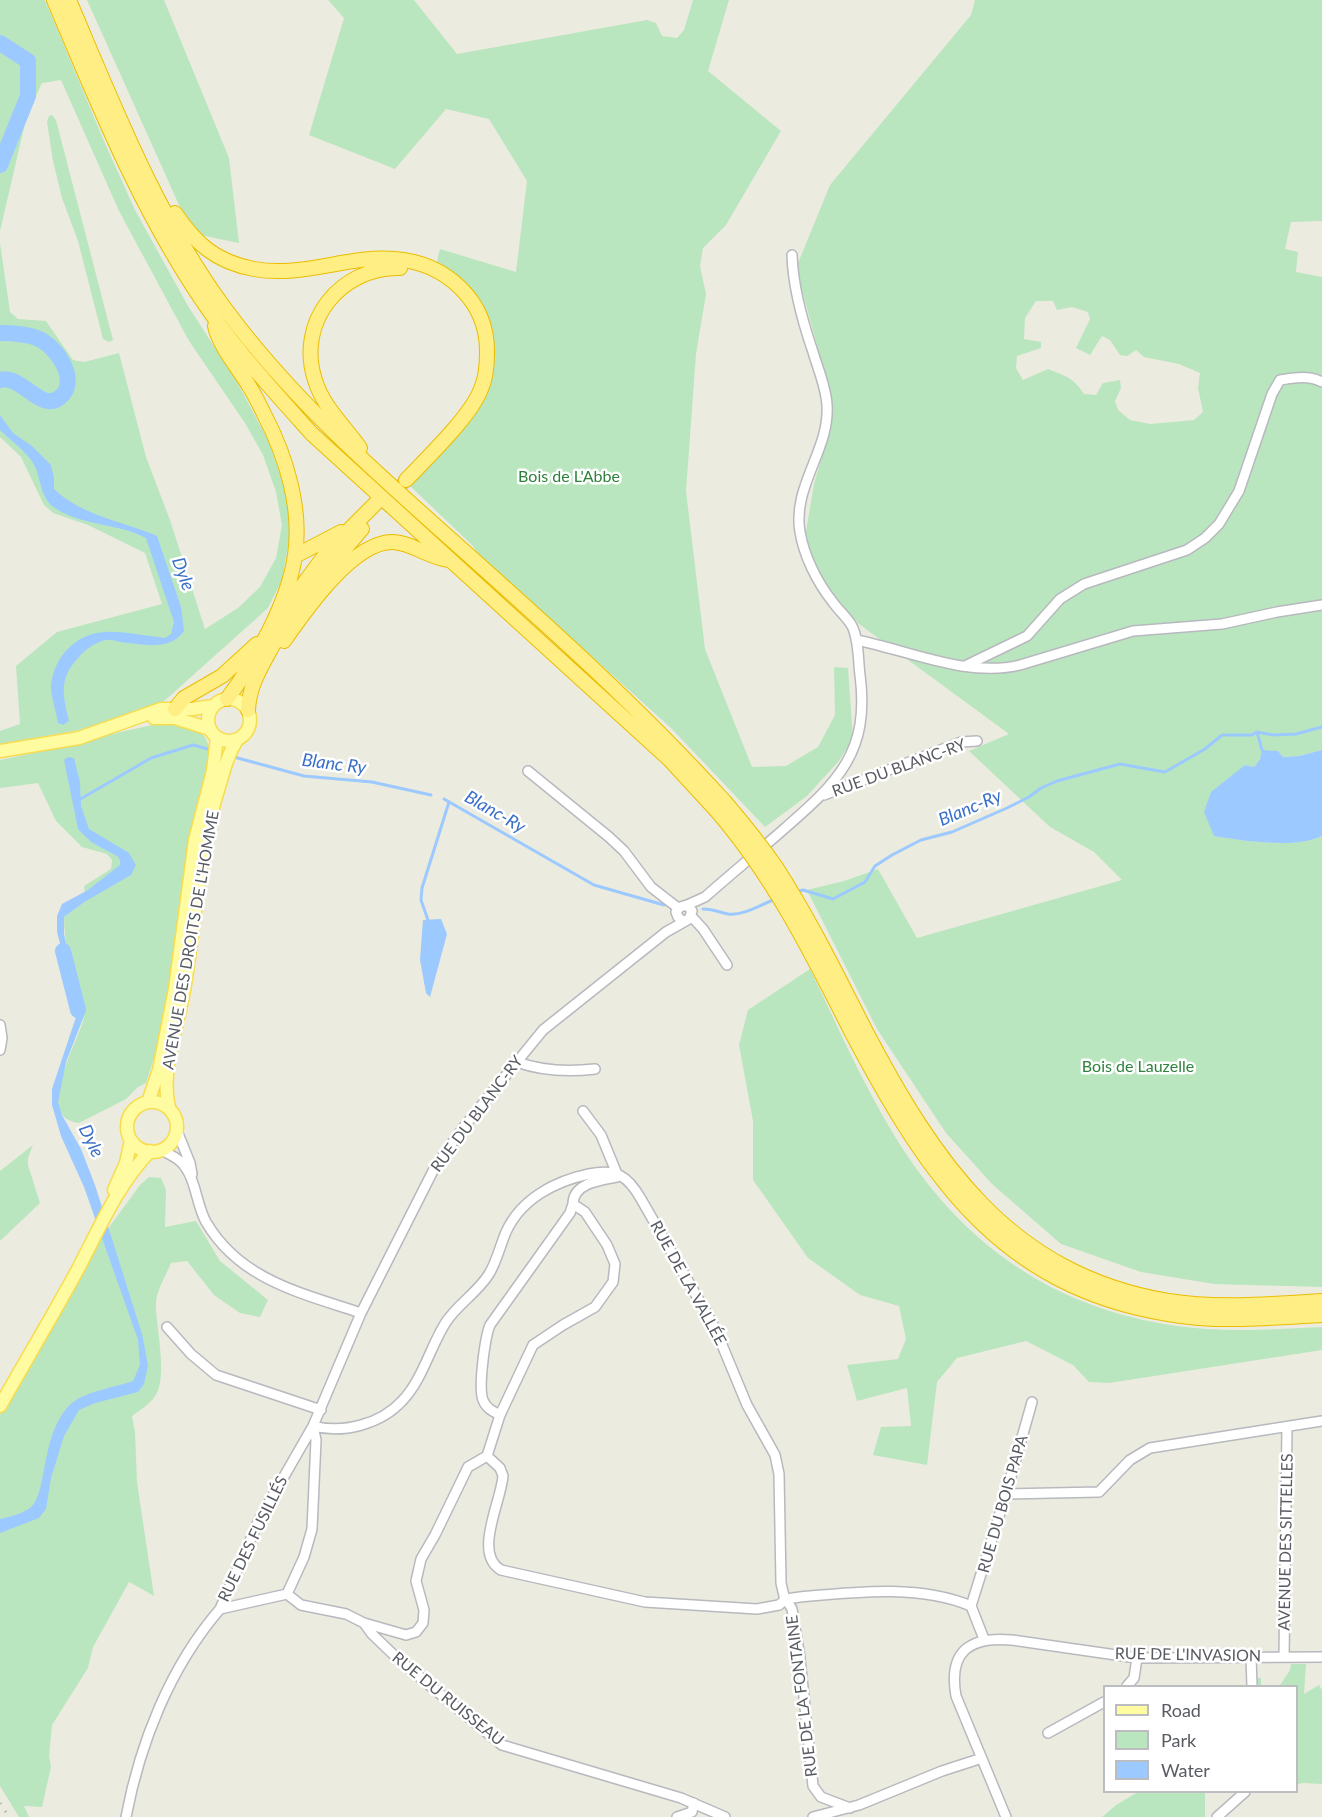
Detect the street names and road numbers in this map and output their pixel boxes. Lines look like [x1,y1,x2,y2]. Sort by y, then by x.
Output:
street label: RUE DU BLANC-RY [830,735,968,801]
street label: AVENUE DES DROITS DE L'HOMME [159,809,223,1071]
street label: RUE DU BLANC-RY [427,1052,527,1176]
street label: RUE DE LA VALLÉE [646,1217,730,1349]
street label: RUE DU BOIS PAPA [974,1433,1032,1575]
street label: AVENUE DES SITTELLES [1275,1453,1297,1631]
street label: RUE DES FUSILLÉS [214,1473,292,1605]
street label: RUE DE LA FONTAINE [783,1614,821,1778]
street label: RUE DE L'INVASION [1115,1644,1261,1666]
street label: RUE DU RUISSEAU [388,1648,508,1750]

